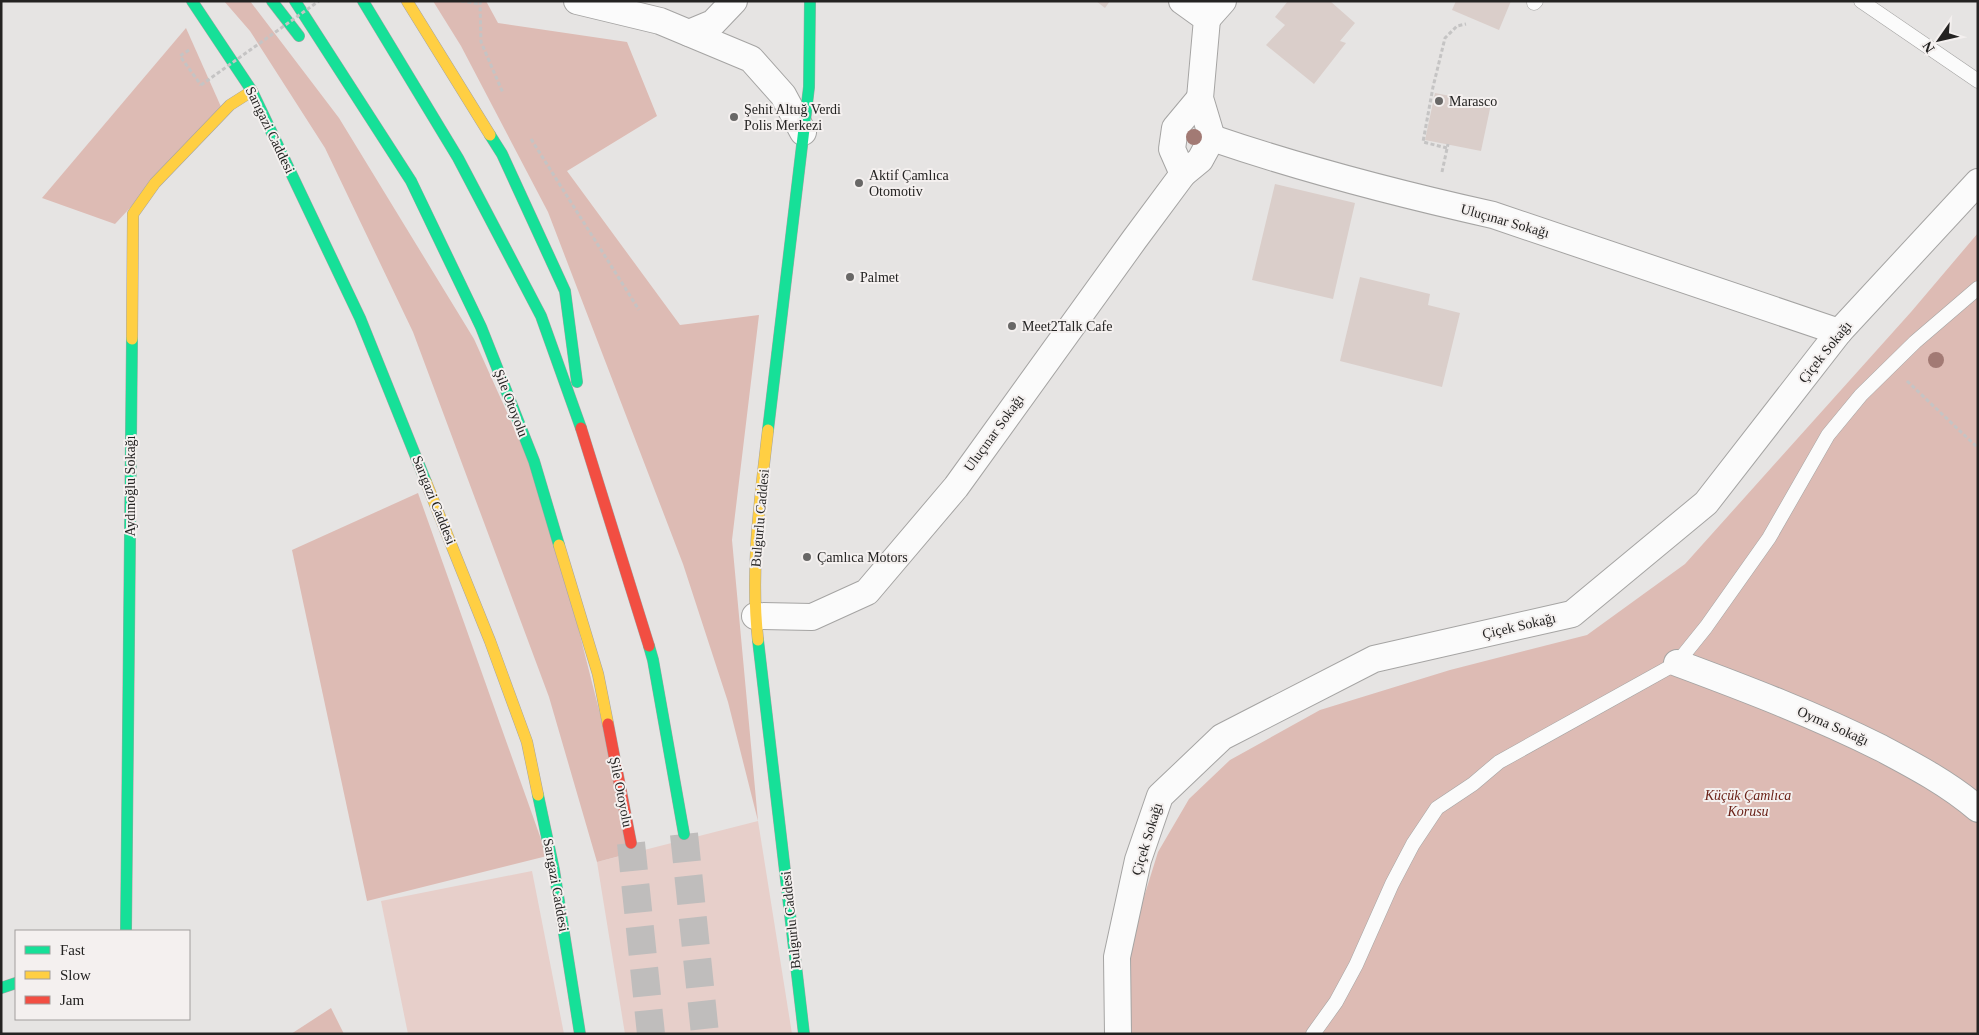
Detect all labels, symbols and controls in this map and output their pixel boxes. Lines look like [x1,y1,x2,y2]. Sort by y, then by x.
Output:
north arrow [1914,15,1964,65]
text: N [1920,39,1938,55]
street label: Sarıgazi Caddesi [243,84,297,176]
place label: Marasco [1449,94,1497,109]
marker: Marasco [1433,95,1445,107]
place label: Şehit Altuğ Verdi Polis Merkezi [744,102,841,133]
marker: Şehit Altuğ Verdi Polis Merkezi [728,111,740,123]
place label: Aktif Çamlıca Otomotiv [869,168,949,199]
marker: Aktif Çamlıca Otomotiv [853,177,865,189]
street label: Uluçınar Sokağı [1459,201,1551,241]
place label: Palmet [860,270,899,285]
marker: Palmet [844,271,856,283]
street label: Çiçek Sokağı [1796,318,1855,386]
place label: Meet2Talk Cafe [1022,319,1112,334]
marker: Meet2Talk Cafe [1006,320,1018,332]
street label: Şile Otoyolu [491,367,531,439]
street label: Uluçınar Sokağı [961,392,1027,474]
street label: Aydınoğlu Sokağı [123,435,138,537]
street label: Sarıgazi Caddesi [409,453,459,547]
street label: Bulgurlu Caddesi [748,468,772,568]
place label: Çamlıca Motors [817,550,908,565]
marker: Çamlıca Motors [801,551,813,563]
street label: Çiçek Sokağı [1481,610,1557,642]
street label: Oyma Sokağı [1795,704,1871,748]
street label: Şile Otoyolu [607,756,635,828]
park label: Küçük Çamlıca Korusu [1704,788,1791,819]
street label: Çiçek Sokağı [1129,801,1165,877]
street label: Sarıgazi Caddesi [540,837,572,933]
street label: Bulgurlu Caddesi [778,870,804,970]
legend [15,930,190,1020]
text: Fast [60,942,86,958]
text: Slow [60,967,91,983]
text: Jam [60,992,84,1008]

